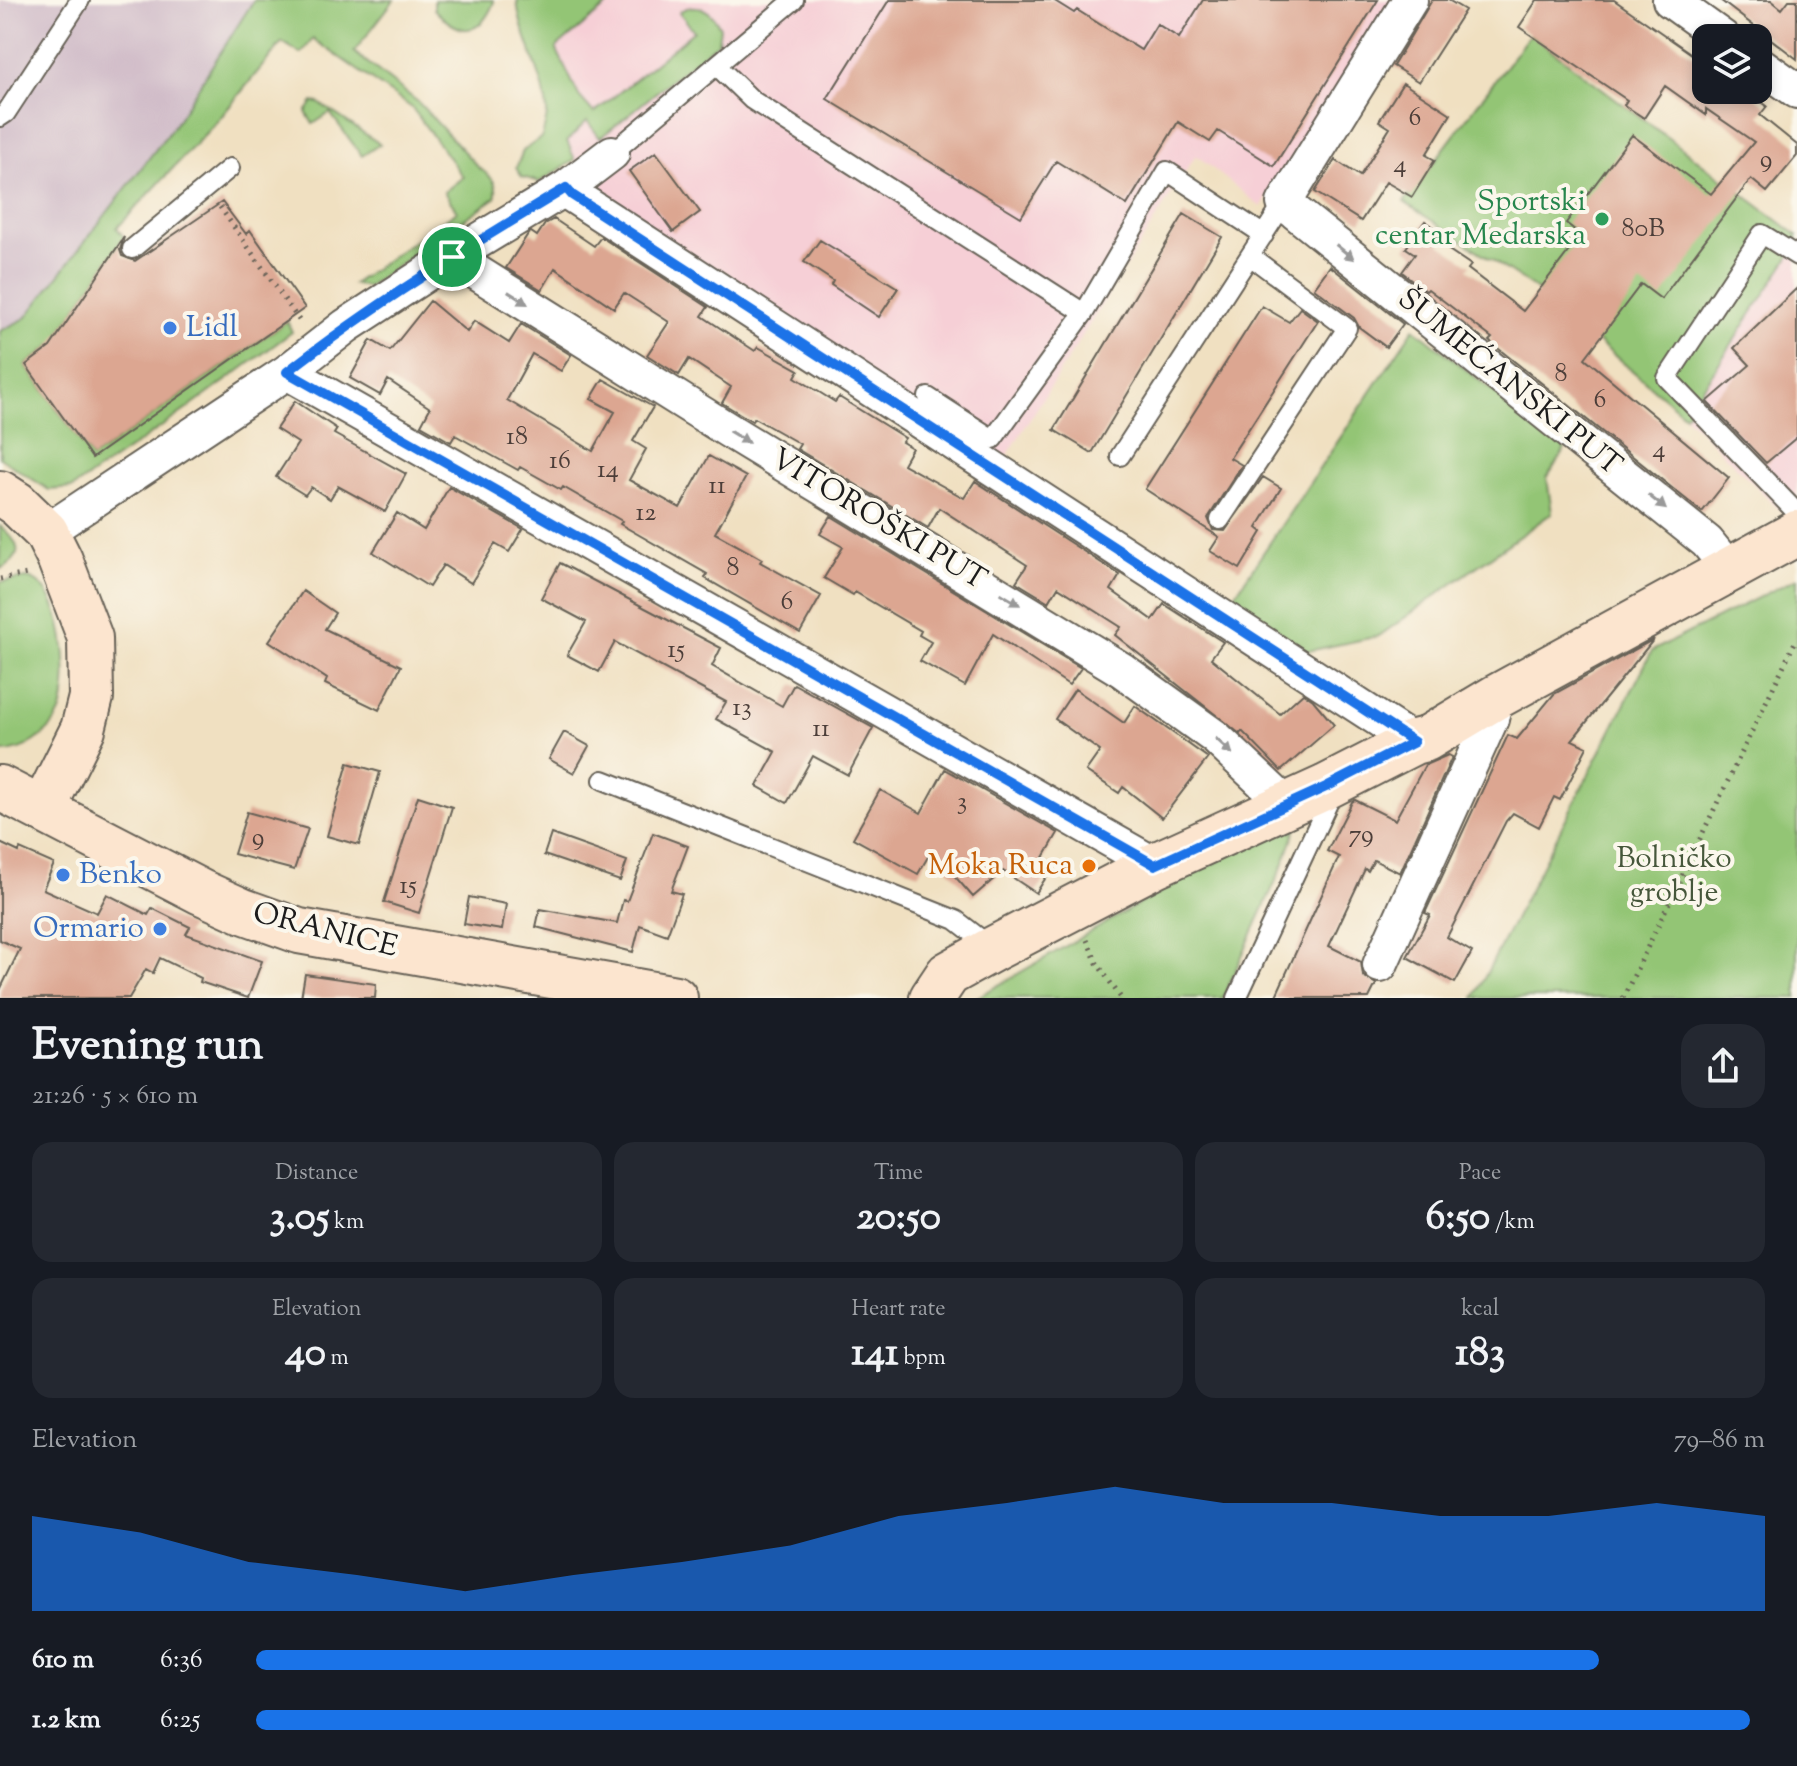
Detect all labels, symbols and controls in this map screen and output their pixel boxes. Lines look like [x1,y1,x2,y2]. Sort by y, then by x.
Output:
map controls [1692,24,1772,104]
button: layers [1692,24,1772,104]
house number: 6 [1409,100,1421,137]
house number: 9 [1760,142,1772,179]
house number: 4 [1393,147,1407,184]
place label: Sportski centar Medarska [1375,181,1586,258]
marker: Sportski centar Medarska [1593,210,1611,228]
house number: 80B [1621,211,1665,248]
pin [418,223,486,291]
icon: arrive [430,235,474,279]
one-way arrow [1335,243,1355,260]
street label: ŠUMEĆANSKI PUT [1388,279,1630,487]
one-way arrow [508,291,529,306]
place label: Lidl [186,307,238,350]
marker: Lidl [161,319,179,337]
house number: 8 [1554,356,1568,393]
house number: 6 [1594,382,1606,419]
house number: 18 [506,419,528,456]
one-way arrow [728,430,750,444]
house number: 4 [1652,432,1666,469]
street label: VITOROŠKI PUT [762,438,994,602]
house number: 16 [549,443,571,480]
house number: 14 [597,452,619,489]
house number: 11 [708,468,726,505]
one-way arrow [1647,493,1667,509]
house number: 12 [635,495,657,532]
house number: 8 [726,550,740,587]
house number: 6 [781,584,793,621]
one-way arrow [999,592,1020,607]
house number: 15 [667,632,685,669]
house number: 13 [732,690,752,727]
house number: 11 [812,711,830,748]
one-way arrow [1214,736,1233,754]
house number: 3 [957,784,967,821]
house number: 79 [1348,817,1374,854]
house number: 9 [252,820,264,857]
park label: Bolničko groblje [1616,838,1732,915]
place label: Moka Ruca [928,845,1073,888]
place label: Benko [79,854,162,897]
marker: Moka Ruca [1080,857,1098,875]
marker: Benko [54,866,72,884]
house number: 15 [399,868,417,905]
street label: ORANICE [248,892,402,970]
place label: Ormario [33,908,144,951]
marker: Ormario [151,920,169,938]
text: Evening run [32,1016,264,1079]
button: share [1681,1024,1765,1108]
text: 21:26 · 5 × 610 m [32,1078,198,1115]
text: Distance [275,1158,358,1190]
text: Time [874,1158,923,1190]
text: Pace [1459,1158,1501,1190]
text: 3.05 [269,1190,329,1247]
text: 20:50 [856,1190,941,1247]
text: 6:50 [1426,1190,1490,1247]
text: km [329,1207,364,1239]
text: /km [1490,1207,1535,1239]
text: Elevation [272,1294,361,1326]
text: Heart rate [852,1294,945,1326]
text: kcal [1461,1294,1499,1326]
text: 40 [285,1326,326,1383]
text: 141 [851,1326,899,1383]
text: 183 [1455,1326,1505,1383]
text: m [326,1343,349,1375]
text: bpm [899,1343,946,1375]
text: Elevation [32,1422,137,1459]
text: 79–86 m [1674,1422,1765,1459]
text: 610 m [32,1642,94,1679]
text: 6:36 [160,1642,203,1679]
text: 1.2 km [32,1702,101,1739]
text: 6:25 [160,1702,200,1739]

